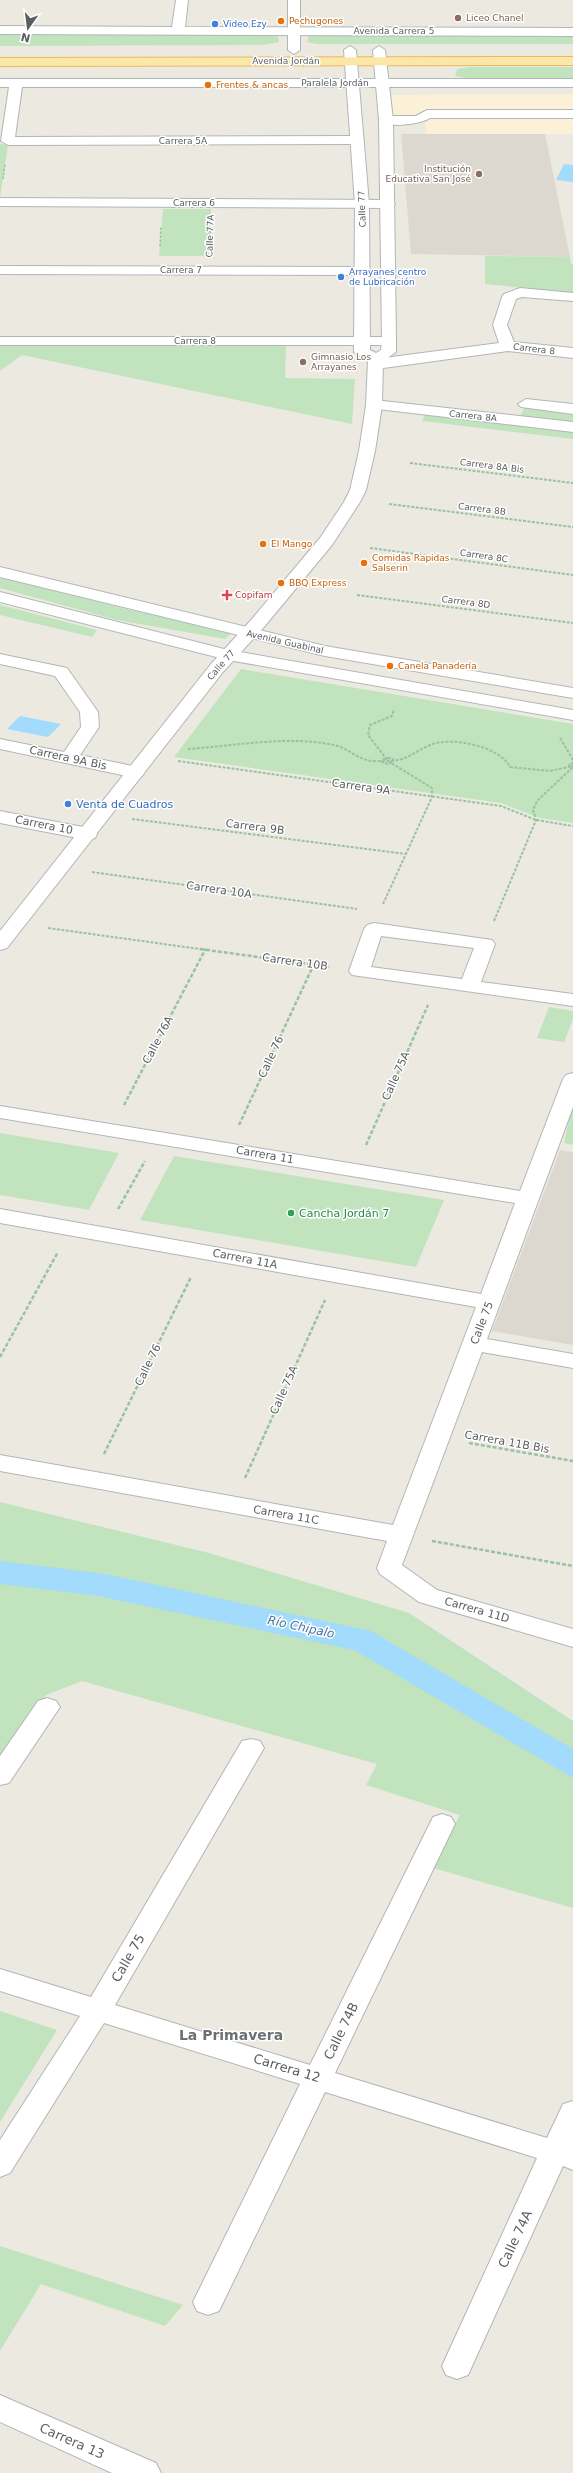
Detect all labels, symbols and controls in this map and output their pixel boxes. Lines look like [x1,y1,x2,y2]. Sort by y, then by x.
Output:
north arrow [8,8,48,48]
marker: Liceo Chanel [453,13,463,23]
place label: Liceo Chanel [466,13,524,23]
marker: Pechugones [276,16,286,26]
place label: Pechugones [289,16,343,26]
marker: Video Ezy [210,19,220,29]
place label: Video Ezy [223,19,267,29]
street label: Avenida Carrera 5 [354,26,434,36]
text: N [20,30,32,45]
street label: Avenida Jordán [252,56,320,66]
street label: Paralela Jordán [301,78,369,88]
marker: Frentes & ancas [203,80,213,90]
place label: Frentes & ancas [216,80,288,90]
street label: Carrera 5A [159,136,208,146]
place label: Institución Educativa San José [386,164,471,184]
marker: Institución Educativa San José [474,169,484,179]
street label: Calle 77 [356,191,368,227]
street label: Carrera 6 [173,198,215,208]
street label: Calle 77A [204,214,216,258]
street label: Carrera 7 [160,265,202,275]
place label: Arrayanes centro de Lubricación [349,267,427,287]
marker: Arrayanes centro de Lubricación [336,272,346,282]
street label: Carrera 8 [174,336,216,346]
street label: Carrera 8 [512,341,556,357]
place label: Gimnasio Los Arrayanes [311,352,371,372]
marker: Gimnasio Los Arrayanes [298,357,308,367]
street label: Carrera 8A [448,409,498,424]
street label: Carrera 8A Bis [459,457,525,475]
street label: Carrera 8B [457,501,507,517]
marker: El Mango [258,539,268,549]
place label: El Mango [271,539,313,549]
street label: Carrera 8C [459,548,509,564]
place label: Comidas Rapidas Salserin [372,553,450,573]
marker: Comidas Rapidas Salserin [359,558,369,568]
marker: BBQ Express [276,578,286,588]
place label: BBQ Express [289,578,347,588]
marker: Copifam [222,590,232,600]
place label: Copifam [235,590,272,600]
street label: Carrera 8D [441,594,491,610]
street label: Avenida Guabinal [245,628,325,656]
street label: Calle 77 [205,648,237,682]
marker: Canela Panadería [385,661,395,671]
place label: Canela Panadería [398,661,477,671]
street label: Carrera 9A Bis [28,743,108,773]
street label: Carrera 9A [331,776,392,798]
place label: Venta de Cuadros [76,798,174,811]
marker: Venta de Cuadros [63,799,73,809]
street label: Carrera 10 [14,813,74,837]
street label: Carrera 9B [225,817,285,837]
street label: Carrera 10A [185,879,253,901]
street label: Carrera 10B [261,951,329,973]
street label: Calle 76A [140,1013,176,1066]
street label: Calle 76 [256,1034,286,1080]
street label: Calle 75A [379,1049,413,1103]
street label: Carrera 11 [235,1144,295,1166]
place label: Cancha Jordán 7 [299,1207,389,1220]
marker: Cancha Jordán 7 [286,1208,296,1218]
street label: Carrera 11A [211,1246,279,1272]
street label: Calle 75 [468,1300,496,1346]
street label: Calle 76 [132,1342,164,1388]
street label: Calle 75A [267,1363,301,1417]
street label: Carrera 11B Bis [464,1428,551,1456]
street label: Carrera 11C [252,1503,320,1527]
street label: Carrera 11D [443,1595,511,1625]
water label: Río Chipalo [266,1613,336,1641]
street label: Calle 75 [108,1931,148,1985]
street label: Calle 74B [321,2000,361,2062]
district label: La Primavera [179,2027,283,2043]
street label: Carrera 12 [252,2051,322,2085]
street label: Calle 74A [495,2208,535,2270]
street label: Carrera 13 [37,2420,107,2462]

